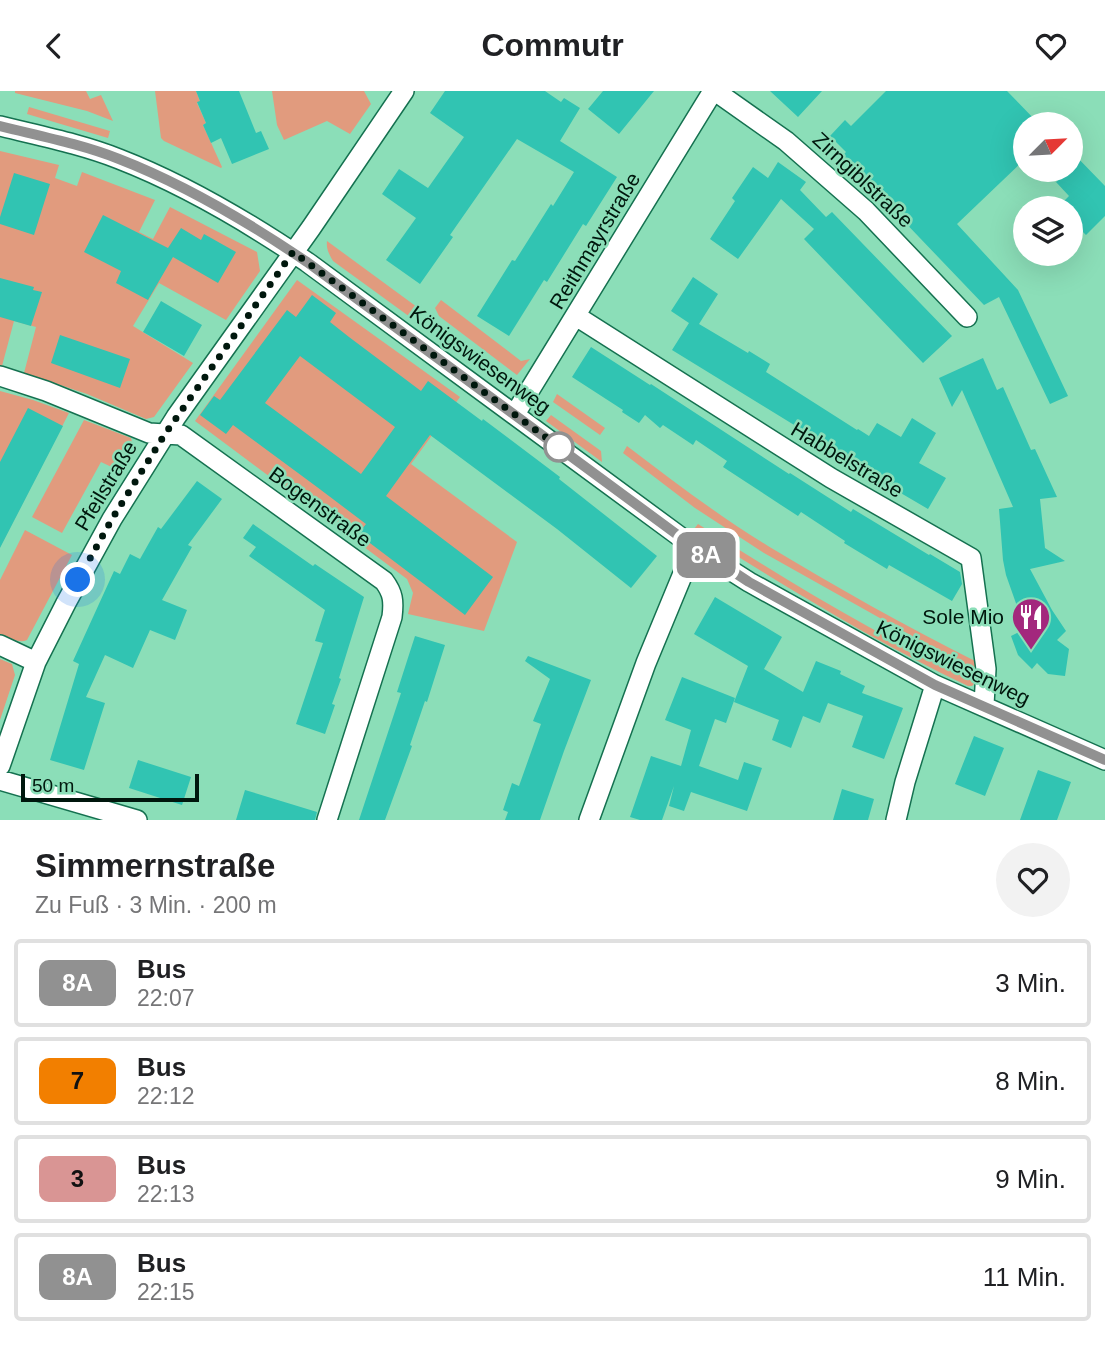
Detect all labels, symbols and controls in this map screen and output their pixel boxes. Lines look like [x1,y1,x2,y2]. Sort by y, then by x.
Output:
icon: back [35,27,73,65]
text: Commutr [481,27,624,63]
icon: heart [1032,27,1070,65]
north arrow [1013,112,1083,182]
map controls [1013,112,1083,266]
street label: Zirngiblstraße [809,127,918,232]
street label: Reithmayrstraße [545,168,644,313]
button: layers [1013,196,1083,266]
street label: Königswiesenweg [406,301,555,418]
street label: Habbelstraße [787,417,907,502]
unlabelled marker [544,432,574,462]
street label: Pfeilstraße [70,437,141,535]
street label: Bogenstraße [265,462,376,551]
line badge: 8A [674,532,738,578]
text: 8A [691,541,721,568]
your location [60,562,95,597]
restaurant icon: Sole Mio [1010,596,1052,651]
place label: Sole Mio [922,605,1004,628]
street label: Königswiesenweg [873,615,1034,710]
scale bar [21,771,200,803]
text: 50 m [32,775,74,796]
button: heart [996,843,1070,917]
text: Simmernstraße [35,847,275,884]
text: Zu Fuß · 3 Min. · 200 m [35,892,277,918]
text: Bus [137,954,186,984]
text: 3 Min. [995,968,1066,998]
text: 8A [62,969,93,996]
text: 22:07 [137,985,195,1011]
text: Bus [137,1052,186,1082]
text: 8 Min. [995,1066,1066,1096]
text: 7 [71,1067,84,1094]
text: 22:12 [137,1083,195,1109]
text: Bus [137,1150,186,1180]
text: 9 Min. [995,1164,1066,1194]
text: 3 [71,1165,84,1192]
text: 22:13 [137,1181,195,1207]
text: Bus [137,1248,186,1278]
text: 11 Min. [983,1262,1066,1292]
text: 8A [62,1263,93,1290]
text: 22:15 [137,1279,195,1305]

